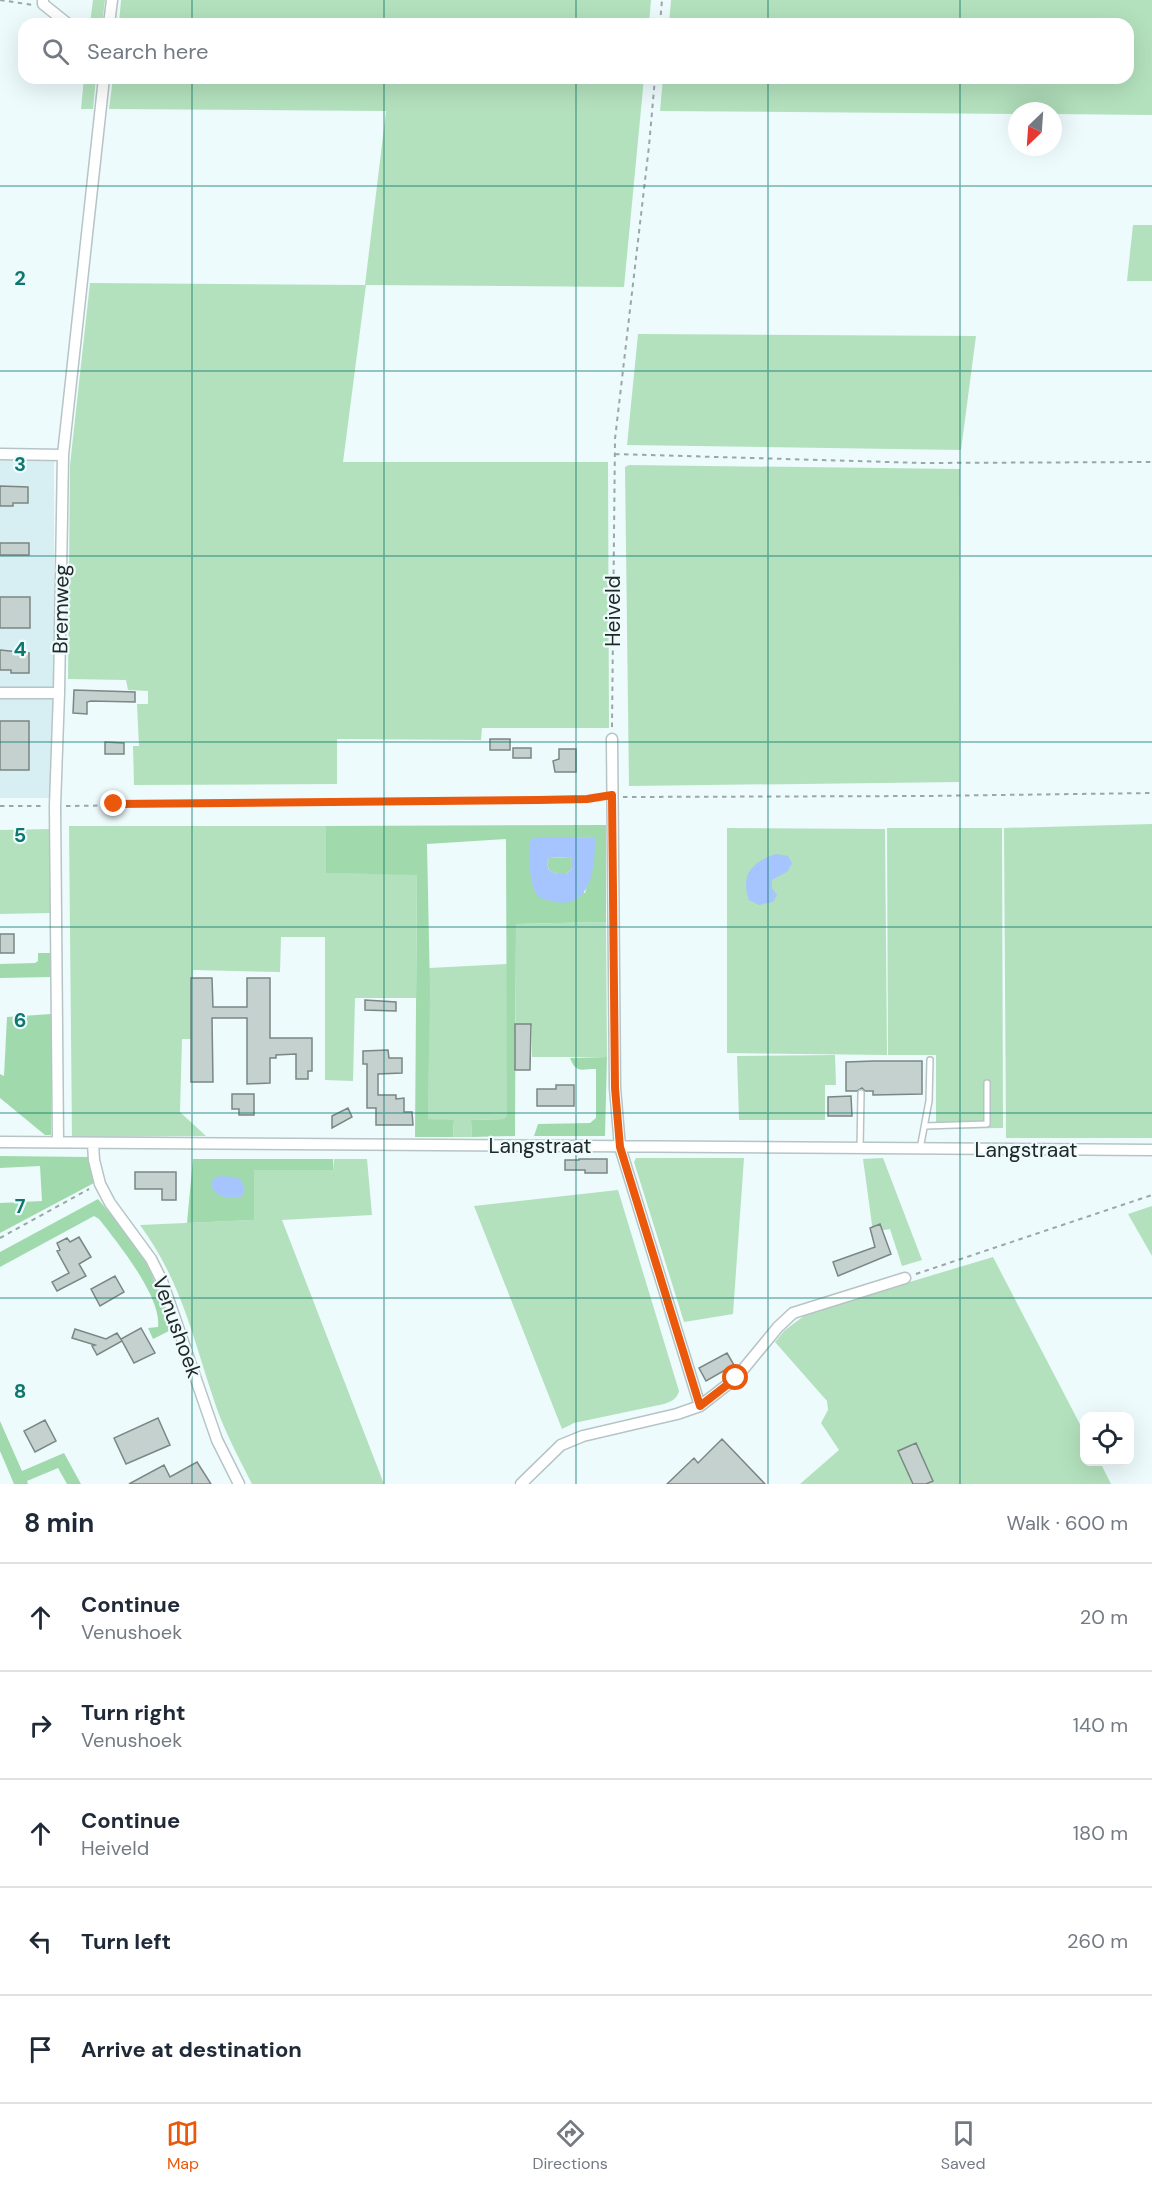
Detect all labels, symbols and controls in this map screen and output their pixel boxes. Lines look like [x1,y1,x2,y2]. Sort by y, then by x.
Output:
search box [18,18,1134,84]
icon: search [39,35,72,68]
text: Search here [87,37,208,66]
north arrow [1008,102,1062,156]
text: 2 [14,265,26,291]
text: 3 [14,451,26,477]
street label: Bremweg [46,564,76,654]
street label: Heiveld [599,575,627,647]
text: 4 [14,636,27,662]
route end [100,790,126,816]
text: 5 [14,822,26,848]
text: 6 [14,1007,26,1033]
street label: Langstraat [488,1132,592,1160]
street label: Langstraat [974,1136,1078,1164]
text: 7 [15,1193,26,1219]
street label: Venushoek [146,1272,208,1382]
route start [722,1364,748,1390]
text: 8 [14,1378,26,1404]
map controls [1080,1412,1134,1466]
button: locate [1080,1412,1134,1466]
text: 8 min [24,1506,94,1540]
text: Walk · 600 m [1007,1510,1128,1536]
text: Continue [81,1590,180,1619]
icon: ahead [24,1601,57,1634]
text: 20 m [1080,1604,1128,1630]
text: Venushoek [81,1619,182,1645]
text: Turn right [81,1698,186,1727]
icon: right [24,1709,57,1742]
text: 140 m [1073,1712,1128,1738]
text: Venushoek [81,1727,182,1753]
text: Continue [81,1806,180,1835]
icon: ahead [24,1817,57,1850]
text: 180 m [1073,1820,1128,1846]
text: Heiveld [81,1835,149,1861]
icon: left [24,1925,57,1958]
text: Turn left [81,1927,171,1956]
text: 260 m [1067,1928,1128,1954]
icon: arrive [24,2033,57,2066]
text: Arrive at destination [81,2035,302,2064]
tab: Map [166,2117,199,2174]
tab: Directions [532,2117,608,2174]
tab: Saved [941,2117,986,2174]

